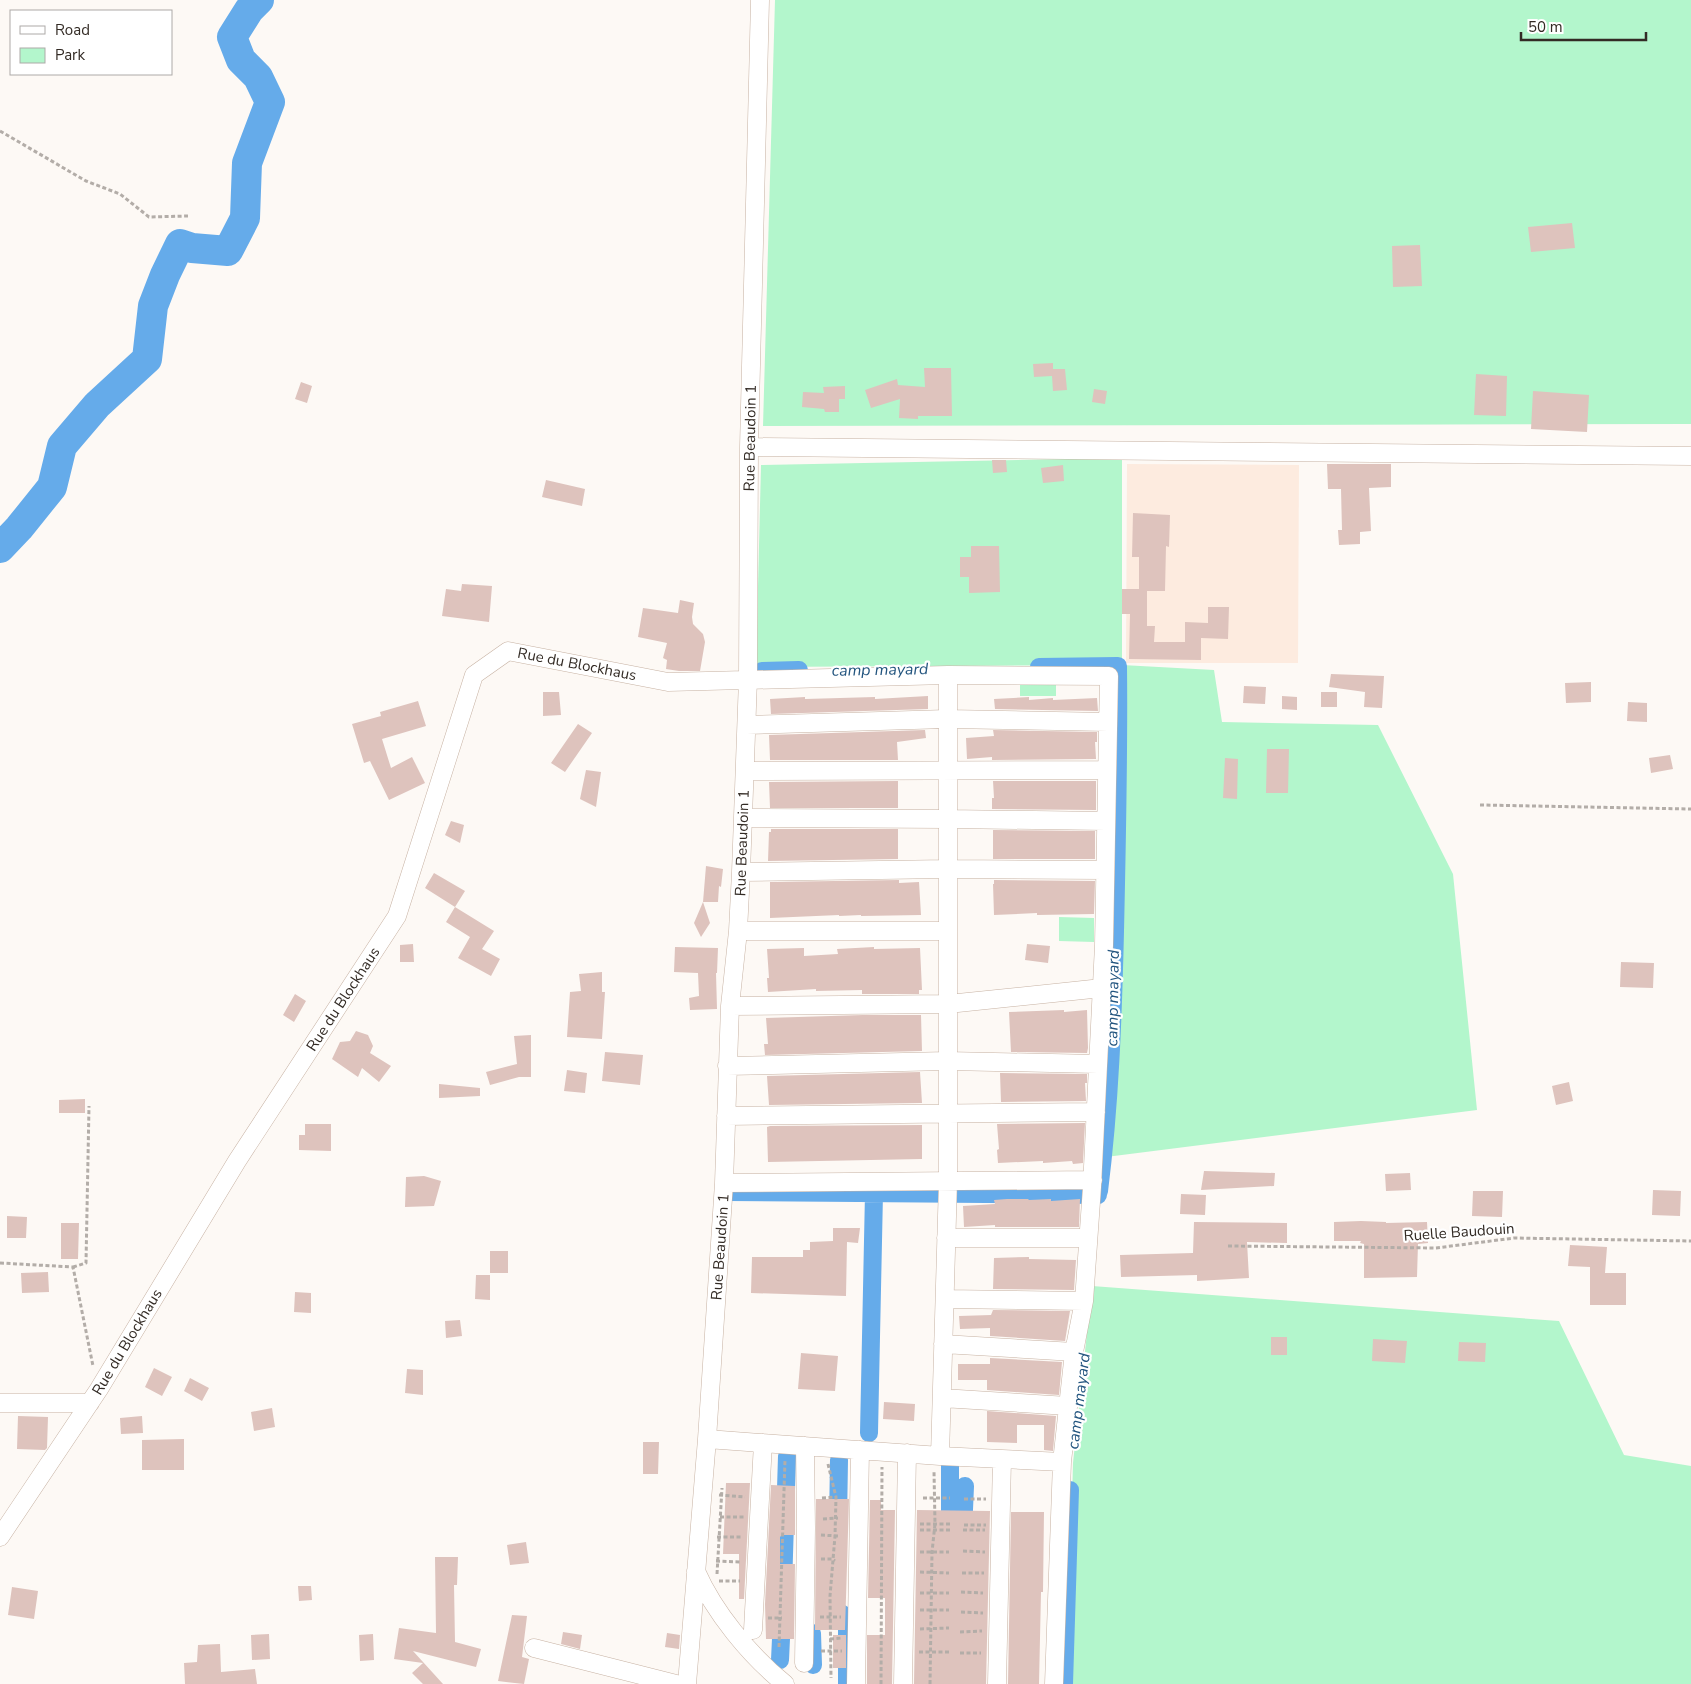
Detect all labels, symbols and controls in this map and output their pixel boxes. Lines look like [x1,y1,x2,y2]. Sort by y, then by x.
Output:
legend [10,10,172,75]
scale bar [1521,10,1646,42]
text: 50 m [1528,17,1563,37]
text: Road [55,20,90,40]
text: Park [55,45,85,65]
street label: Rue Beaudoin 1 [739,384,761,492]
street label: Rue du Blockhaus [516,643,638,685]
water label: camp mayard [832,658,929,682]
street label: Rue Beaudoin 1 [730,789,754,897]
street label: Rue du Blockhaus [302,943,384,1055]
water label: camp mayard [1101,949,1125,1046]
street label: Rue Beaudoin 1 [706,1193,734,1301]
street label: Ruelle Baudouin [1403,1218,1515,1246]
street label: Rue du Blockhaus [87,1285,167,1399]
water label: camp mayard [1062,1351,1096,1450]

